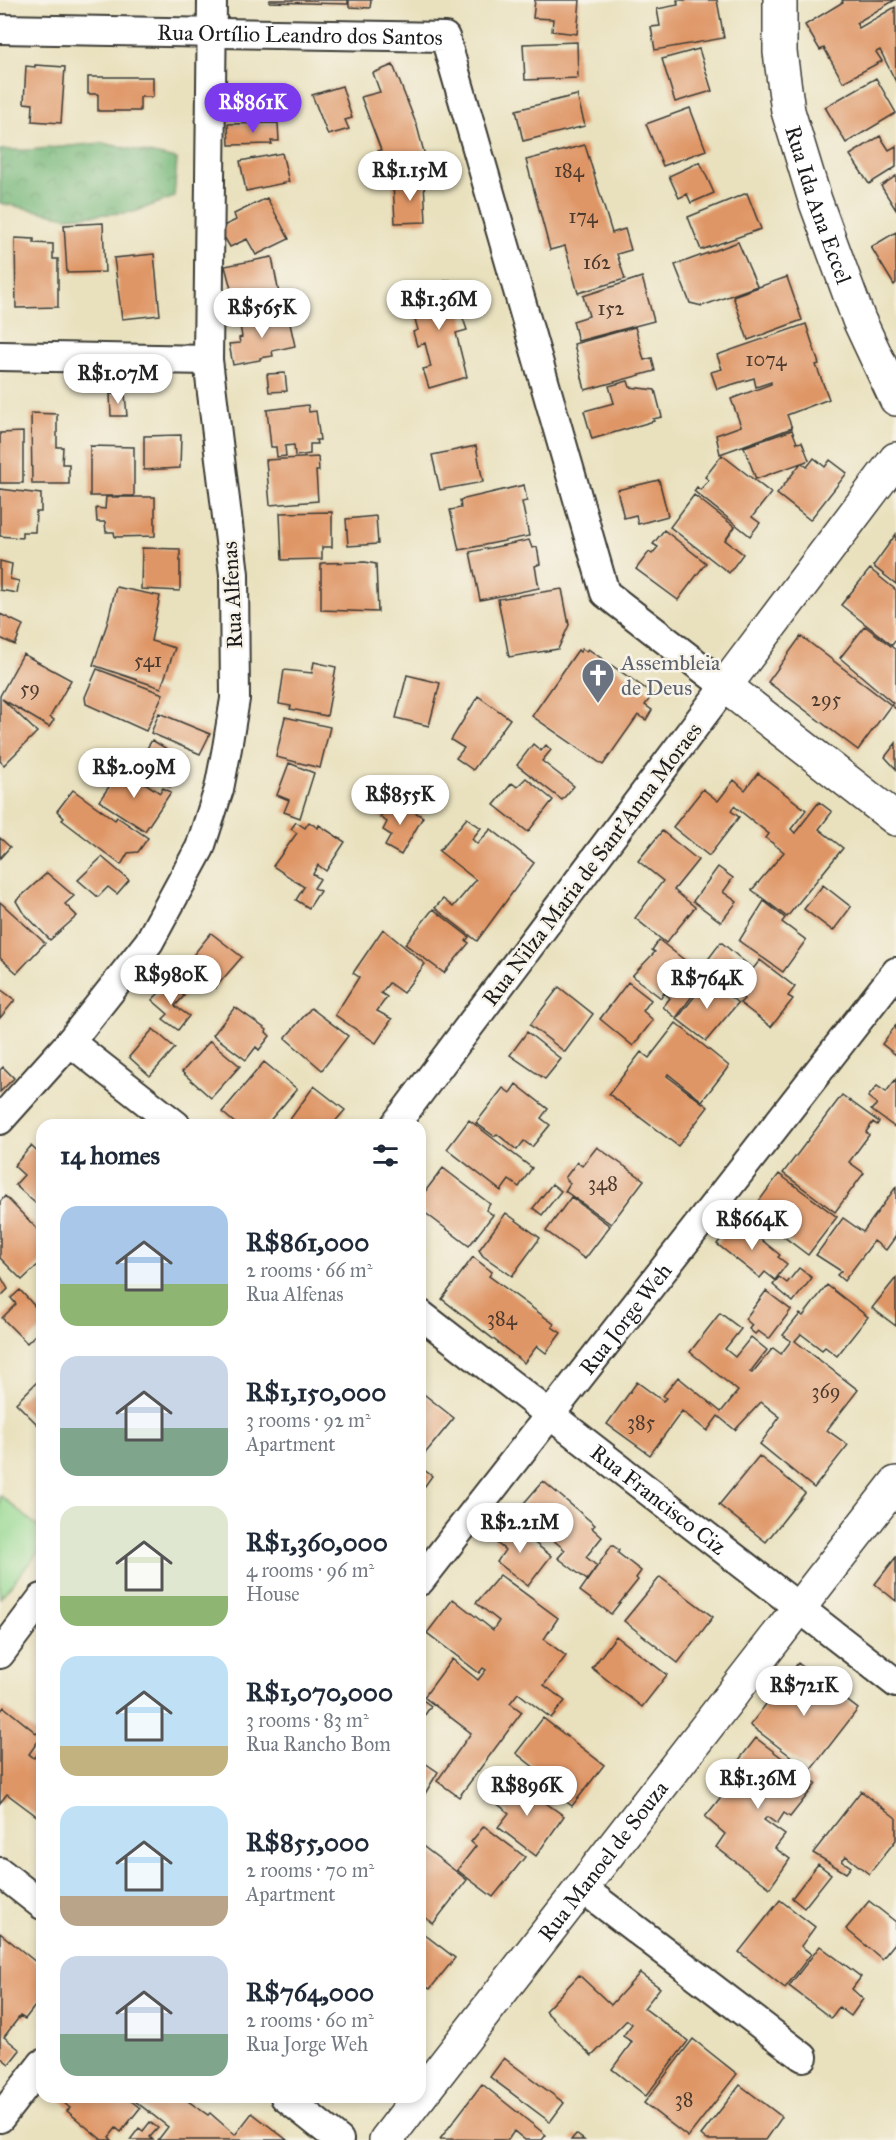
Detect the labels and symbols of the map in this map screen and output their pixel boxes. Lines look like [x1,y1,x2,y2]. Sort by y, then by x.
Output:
street label: Rua Ortílio Leandro dos Santos [157,18,443,50]
pin: R$861K [204,83,302,134]
street label: Rua Ida Ana Eccel [780,122,858,287]
pin: R$1.15M [355,151,465,202]
house number: 184 [554,158,585,182]
house number: 174 [568,204,598,228]
house number: 162 [583,250,611,274]
pin: R$1.36M [384,280,494,331]
pin: R$565K [213,288,311,339]
house number: 152 [598,296,625,320]
house number: 1074 [746,347,787,371]
pin: R$1.07M [63,354,173,405]
street label: Rua Alfenas [216,541,248,649]
house number: 541 [134,648,162,672]
place label: Assembleia de Deus [620,649,721,701]
church icon: Assembleia de Deus [580,657,616,704]
house number: 59 [20,676,40,700]
house number: 295 [811,687,841,711]
street label: Rua Nilza Maria de Sant'Anna Moraes [476,717,708,1011]
pin: R$2.09M [79,748,189,799]
pin: R$855K [351,775,449,826]
pin: R$980K [122,955,220,1006]
pin: R$764K [658,959,756,1010]
house number: 348 [588,1171,618,1195]
pin: R$664K [703,1200,801,1251]
street label: Rua Jorge Weh [573,1257,677,1380]
house number: 384 [487,1306,518,1330]
house number: 369 [812,1379,841,1403]
house number: 385 [627,1410,655,1434]
street label: Rua Francisco Ciz [585,1438,732,1560]
pin: R$2.21M [465,1503,575,1554]
pin: R$721K [755,1666,853,1717]
pin: R$1.36M [703,1759,813,1810]
pin: R$896K [478,1766,576,1817]
street label: Rua Manoel de Souza [532,1774,674,1946]
house number: 38 [675,2087,693,2111]

